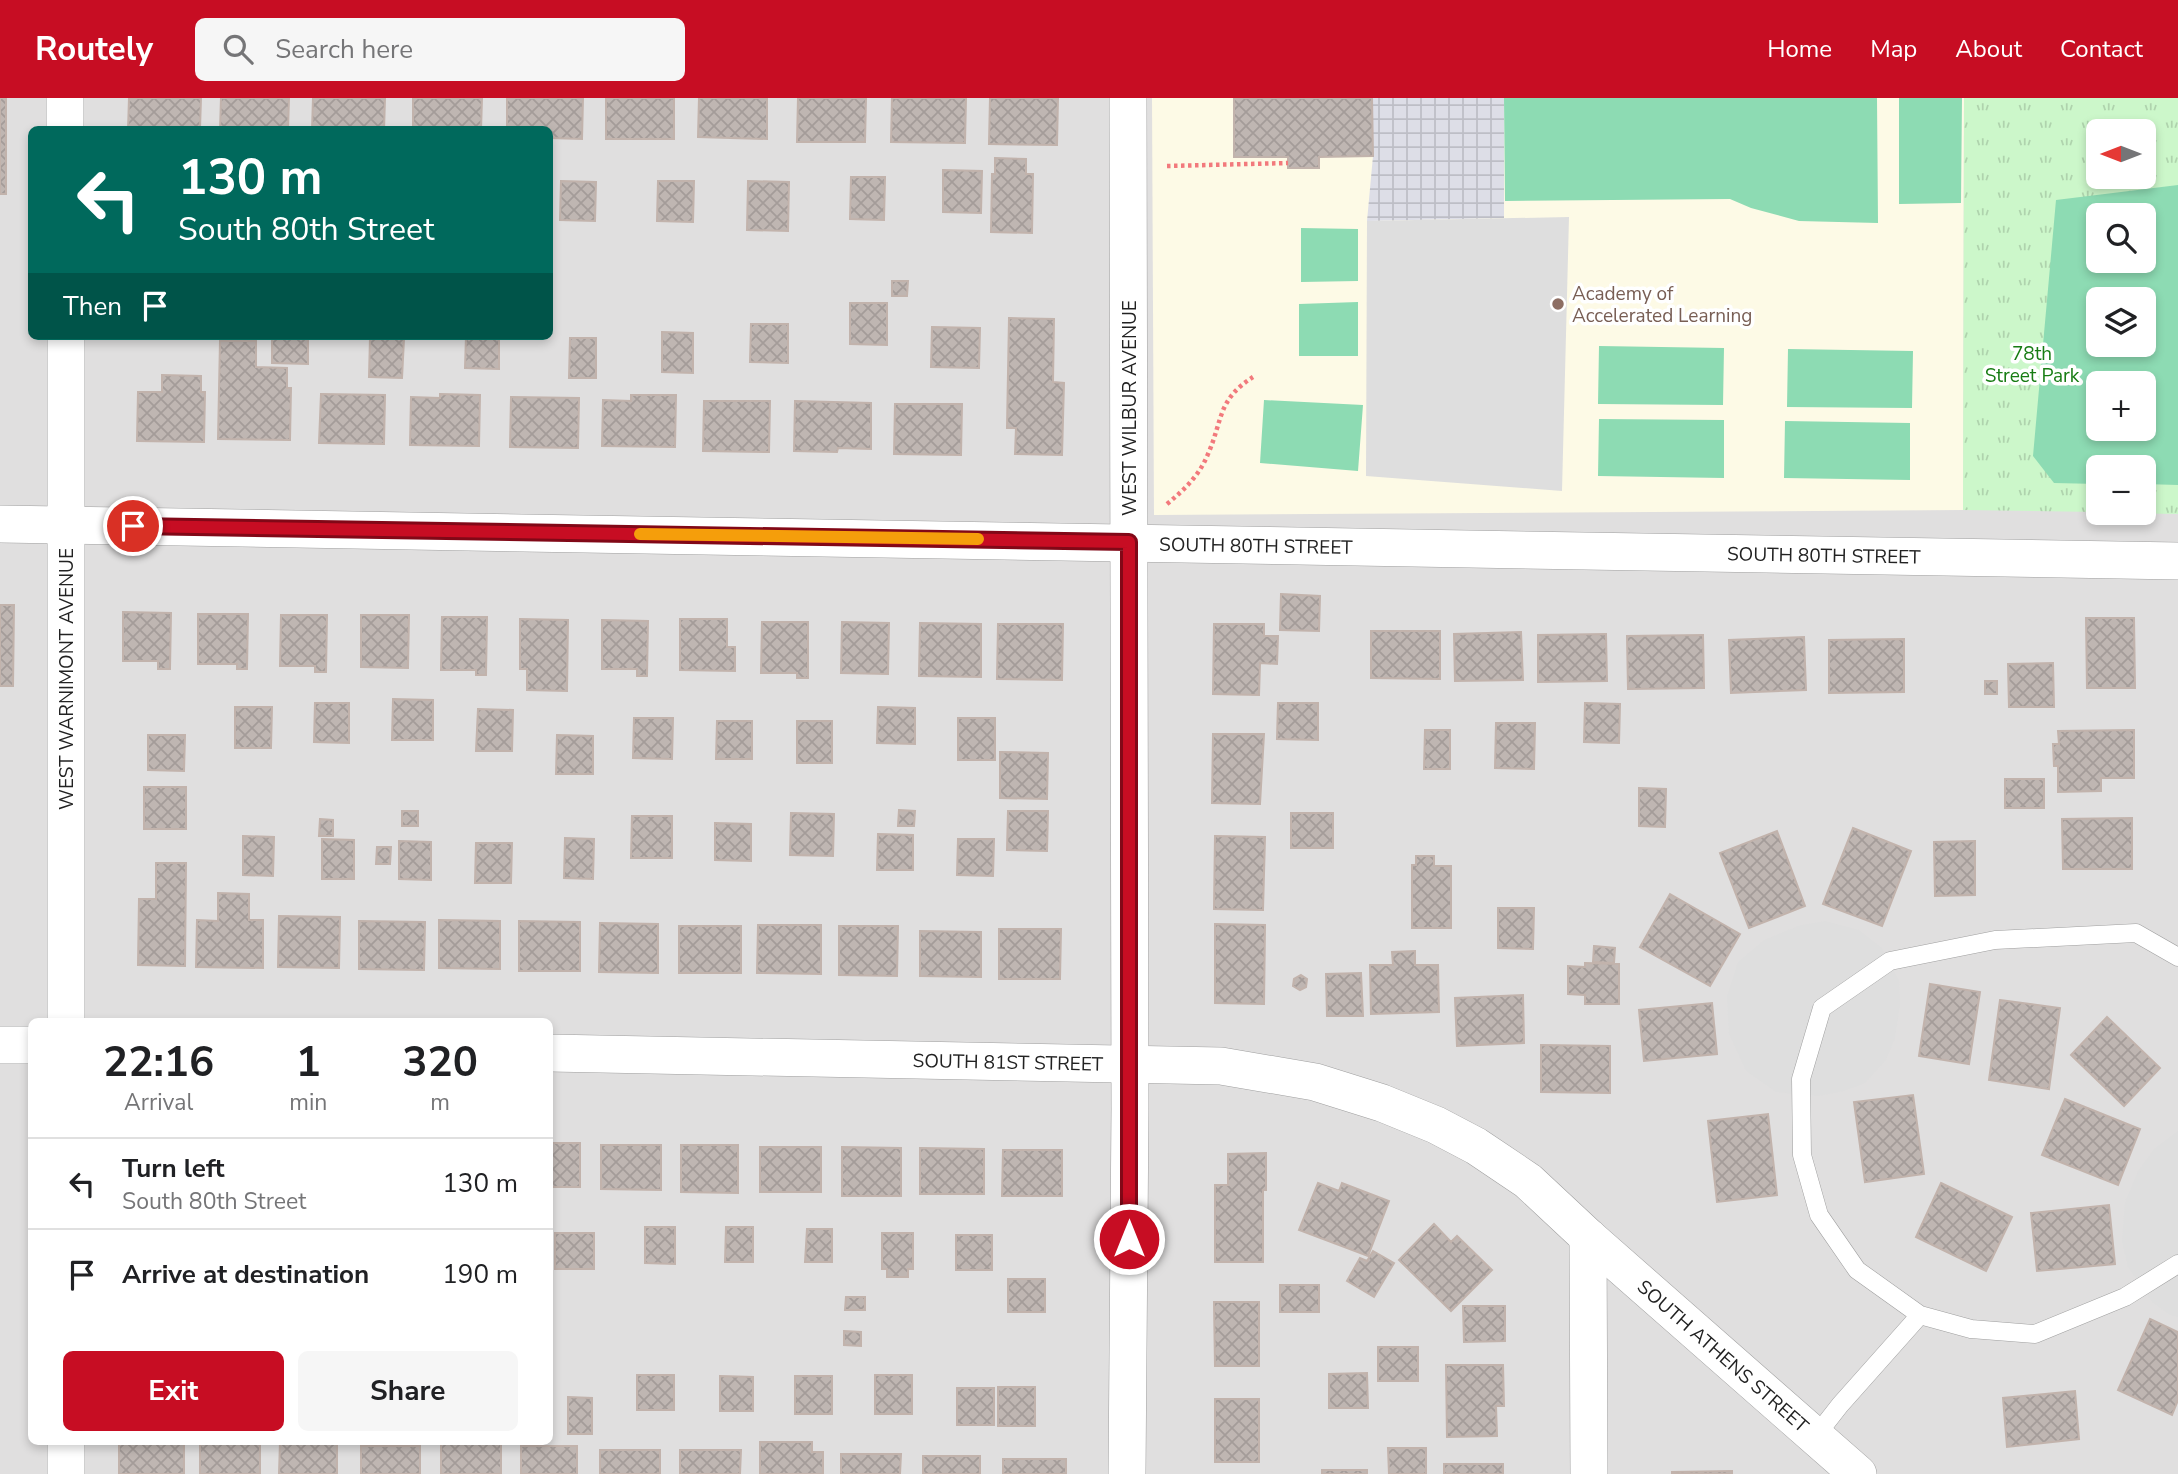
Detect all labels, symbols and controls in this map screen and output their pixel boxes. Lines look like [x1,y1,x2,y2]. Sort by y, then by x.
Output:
search box [195,18,685,81]
text: Routely [35,27,153,72]
icon: search [219,30,257,68]
text: Search here [275,32,413,67]
text: Home [1767,33,1832,65]
text: Map [1870,33,1917,65]
text: About [1955,33,2022,65]
text: Contact [2060,33,2143,65]
north arrow [2086,119,2156,189]
map controls [2086,119,2156,525]
text: 130 m [178,144,322,211]
icon: left [63,154,154,245]
button: search [2086,203,2156,273]
text: South 80th Street [178,208,434,251]
place label: Academy of Accelerated Learning [1572,281,1752,329]
icon: arrive [136,287,174,325]
button: layers [2086,287,2156,357]
text: Then [63,289,122,324]
marker: Academy of Accelerated Learning [1550,296,1566,312]
street label: WEST WILBUR AVENUE [1117,300,1143,516]
park label: 78th Street Park [1985,341,2080,389]
button: + [2086,371,2156,441]
button: − [2086,455,2156,525]
pin [103,496,163,556]
icon: arrive [114,507,152,545]
street label: SOUTH 80TH STREET [1159,532,1353,561]
street label: SOUTH 80TH STREET [1727,541,1921,571]
street label: WEST WARNIMONT AVENUE [54,548,80,810]
text: 22:16 [103,1034,214,1091]
text: 1 [296,1034,321,1091]
text: 320 [402,1034,478,1091]
street label: SOUTH 81ST STREET [912,1048,1104,1078]
text: Arrival [124,1087,193,1118]
text: min [289,1087,327,1118]
text: m [430,1087,450,1118]
text: Turn left [122,1151,225,1186]
icon: left [63,1165,101,1203]
text: 130 m [442,1166,518,1201]
text: South 80th Street [122,1186,306,1217]
position arrow [1092,1202,1166,1276]
icon: arrive [63,1256,101,1294]
text: Arrive at destination [122,1257,369,1292]
text: 190 m [442,1257,518,1292]
street label: SOUTH ATHENS STREET [1631,1274,1814,1439]
button: Exit [63,1351,284,1431]
button: Share [298,1351,518,1431]

